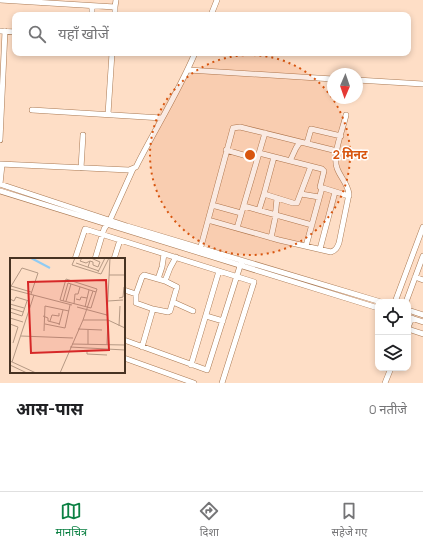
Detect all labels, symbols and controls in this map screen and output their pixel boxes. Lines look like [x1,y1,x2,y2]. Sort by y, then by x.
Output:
search box [12,12,411,56]
icon: search [26,23,48,45]
text: यहाँ खोजें [58,23,109,44]
north arrow [327,68,363,104]
text: 2 मिनट [333,146,368,163]
centre of rings [243,148,257,162]
inset map [10,258,125,373]
map controls [375,299,411,371]
button: locate [375,299,411,335]
button: layers [375,335,411,371]
text: आस-पास [16,397,83,420]
text: 0 नतीजे [369,400,407,418]
tab: मानचित्र [56,500,87,540]
tab: दिशा [198,500,220,540]
tab: सहेजे गए [331,500,367,540]

